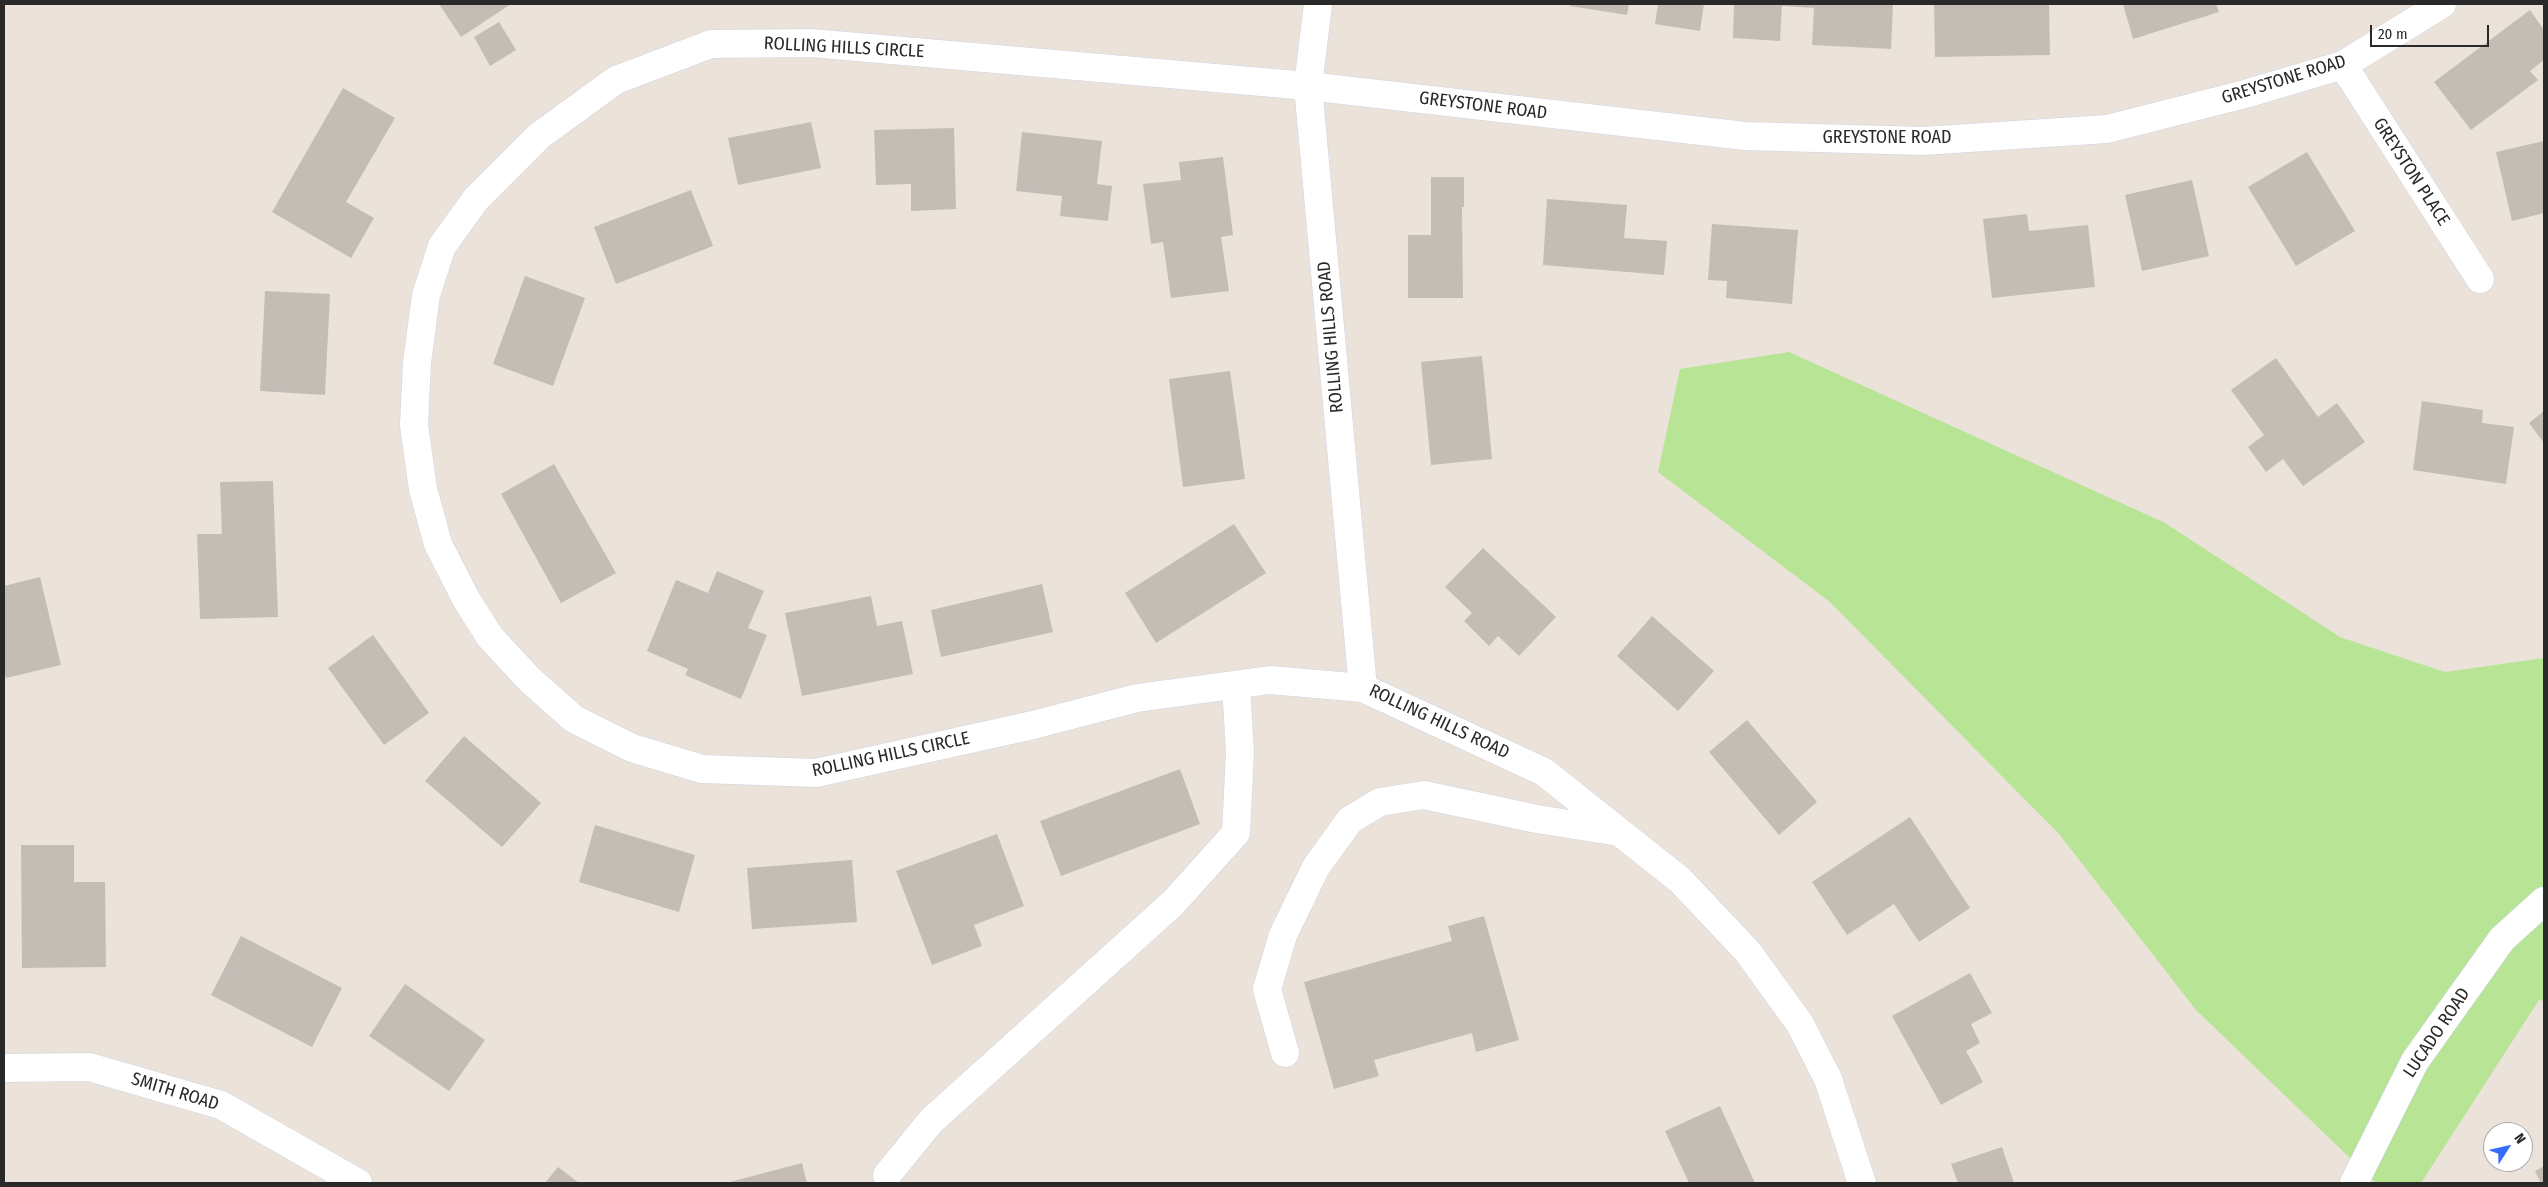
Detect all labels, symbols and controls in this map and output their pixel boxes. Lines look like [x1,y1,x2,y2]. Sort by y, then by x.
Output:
scale bar [2373,15,2492,47]
text: 20 m [2378,25,2408,43]
street label: ROLLING HILLS CIRCLE [763,33,925,63]
street label: GREYSTONE ROAD [2219,51,2349,109]
street label: GREYSTONE ROAD [1418,87,1548,125]
street label: GREYSTON PLACE [2368,114,2454,230]
street label: GREYSTONE ROAD [1823,127,1951,149]
street label: ROLLING HILLS ROAD [1314,260,1348,414]
street label: ROLLING HILLS ROAD [1365,680,1513,764]
street label: ROLLING HILLS CIRCLE [810,728,972,782]
street label: LUCADO ROAD [2399,984,2475,1082]
street label: SMITH ROAD [129,1068,221,1116]
north arrow [2483,1122,2533,1172]
text: N [2511,1130,2529,1147]

